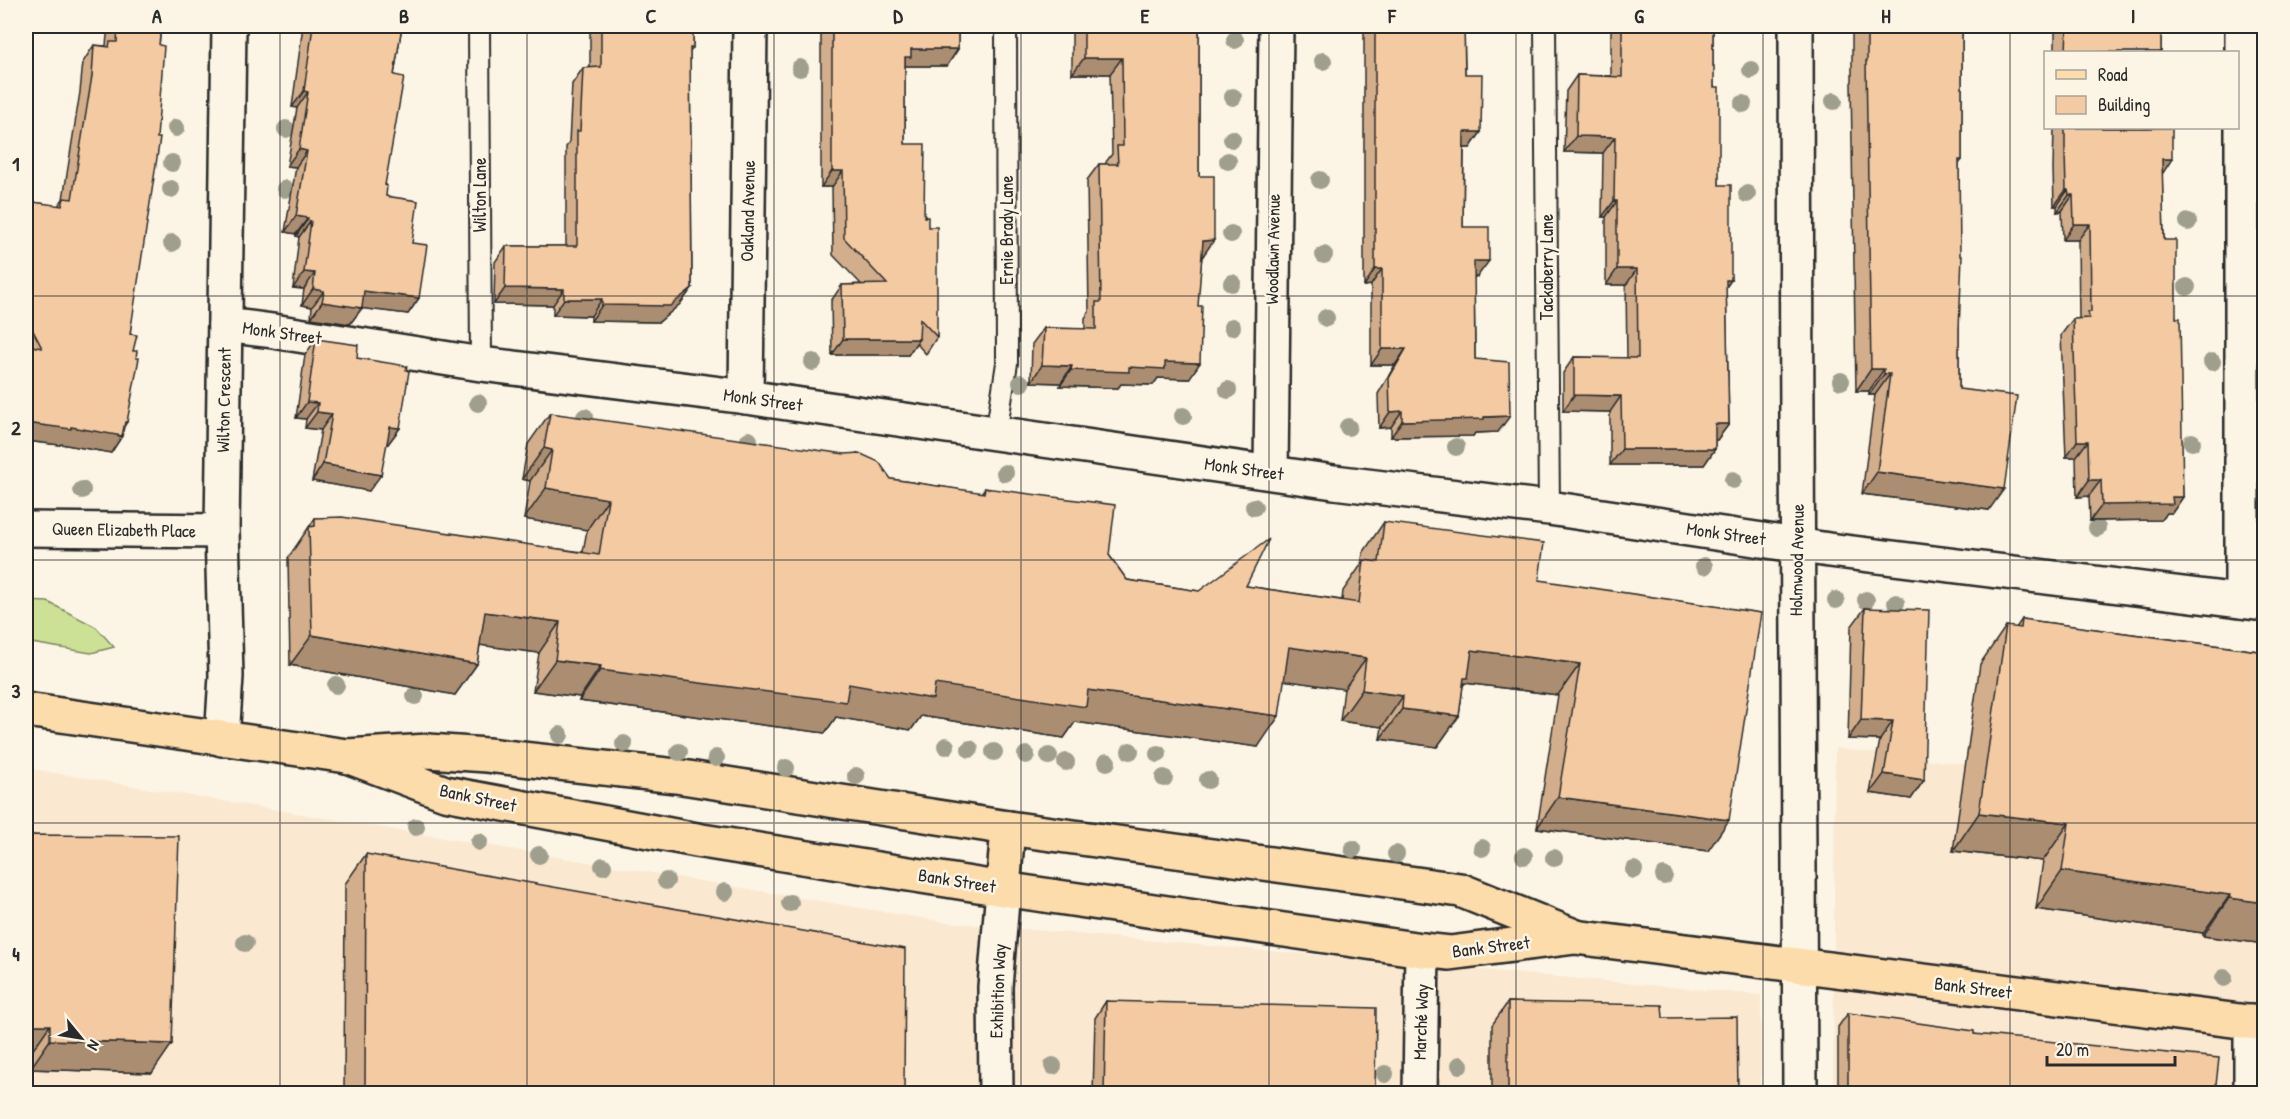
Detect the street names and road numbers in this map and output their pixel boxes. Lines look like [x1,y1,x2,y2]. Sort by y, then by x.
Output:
street label: Wilton Lane [467,158,492,232]
street label: Oakland Avenue [734,160,761,262]
street label: Ernie Brady Lane [994,175,1019,285]
street label: Woodlawn Avenue [1259,193,1286,305]
street label: Tackaberry Lane [1534,214,1559,320]
street label: Monk Street [241,315,324,351]
street label: Wilton Crescent [210,346,237,453]
street label: Monk Street [722,382,805,418]
street label: Monk Street [1203,451,1286,487]
street label: Holmwood Avenue [1783,504,1810,616]
street label: Queen Elizabeth Place [52,516,196,543]
street label: Monk Street [1685,516,1768,552]
street label: Bank Street [437,777,520,818]
street label: Bank Street [917,862,998,899]
street label: Bank Street [1451,929,1532,964]
street label: Exhibition Way [983,943,1012,1039]
street label: Bank Street [1933,970,2014,1005]
street label: Marché Way [1407,983,1434,1061]

